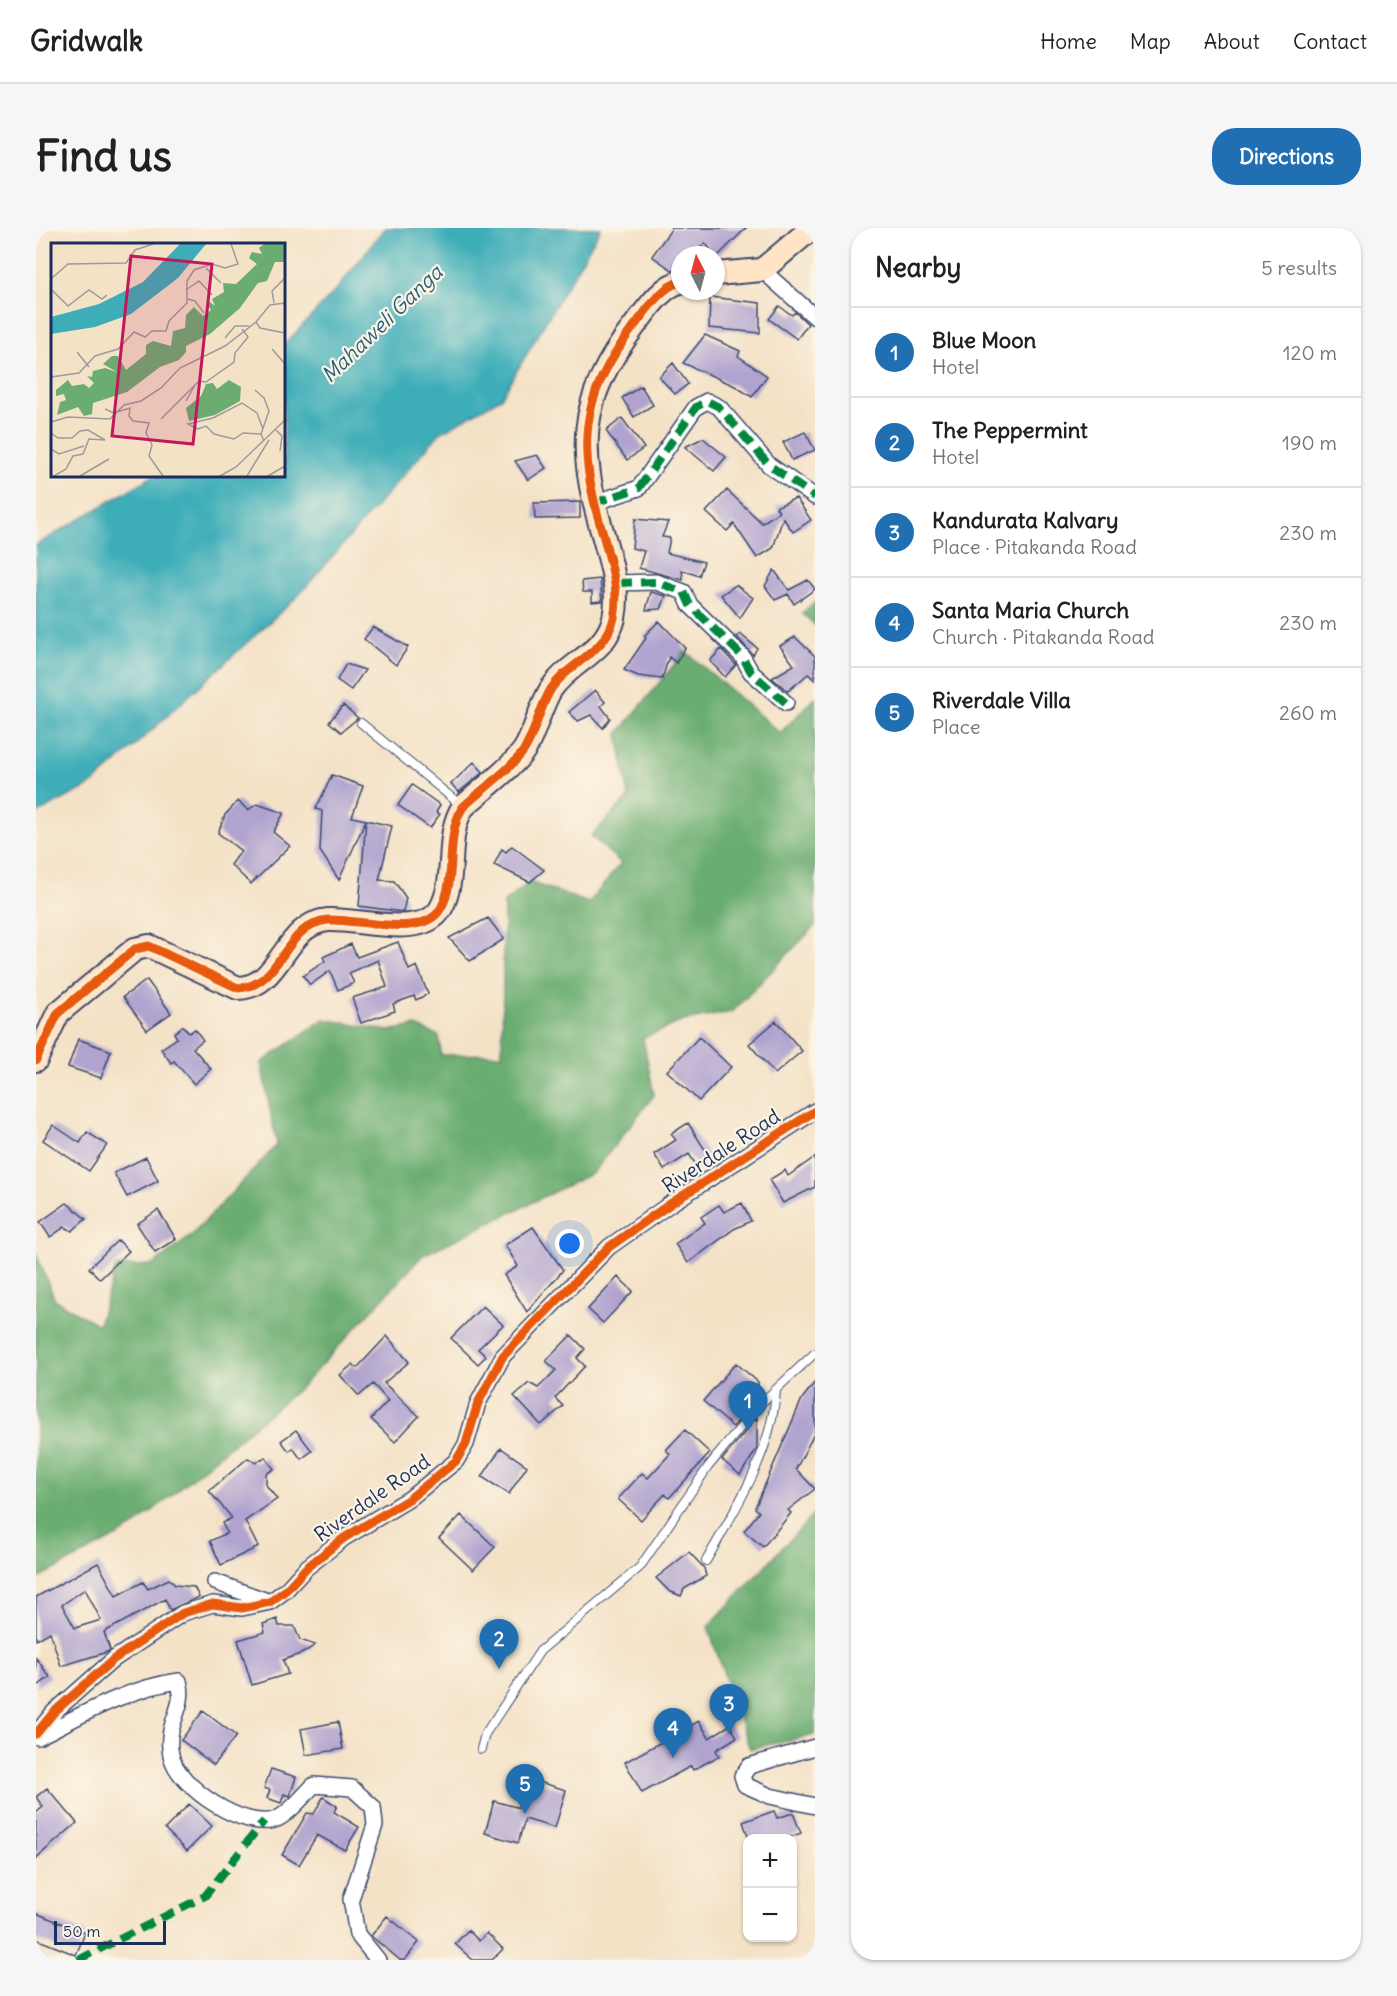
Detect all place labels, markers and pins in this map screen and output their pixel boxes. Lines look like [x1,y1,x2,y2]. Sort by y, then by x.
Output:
pin: 1 [728,1382,768,1431]
pin: 2 [480,1620,518,1669]
pin: 3 [710,1684,748,1734]
pin: 4 [654,1708,692,1758]
pin: 5 [506,1764,544,1814]

